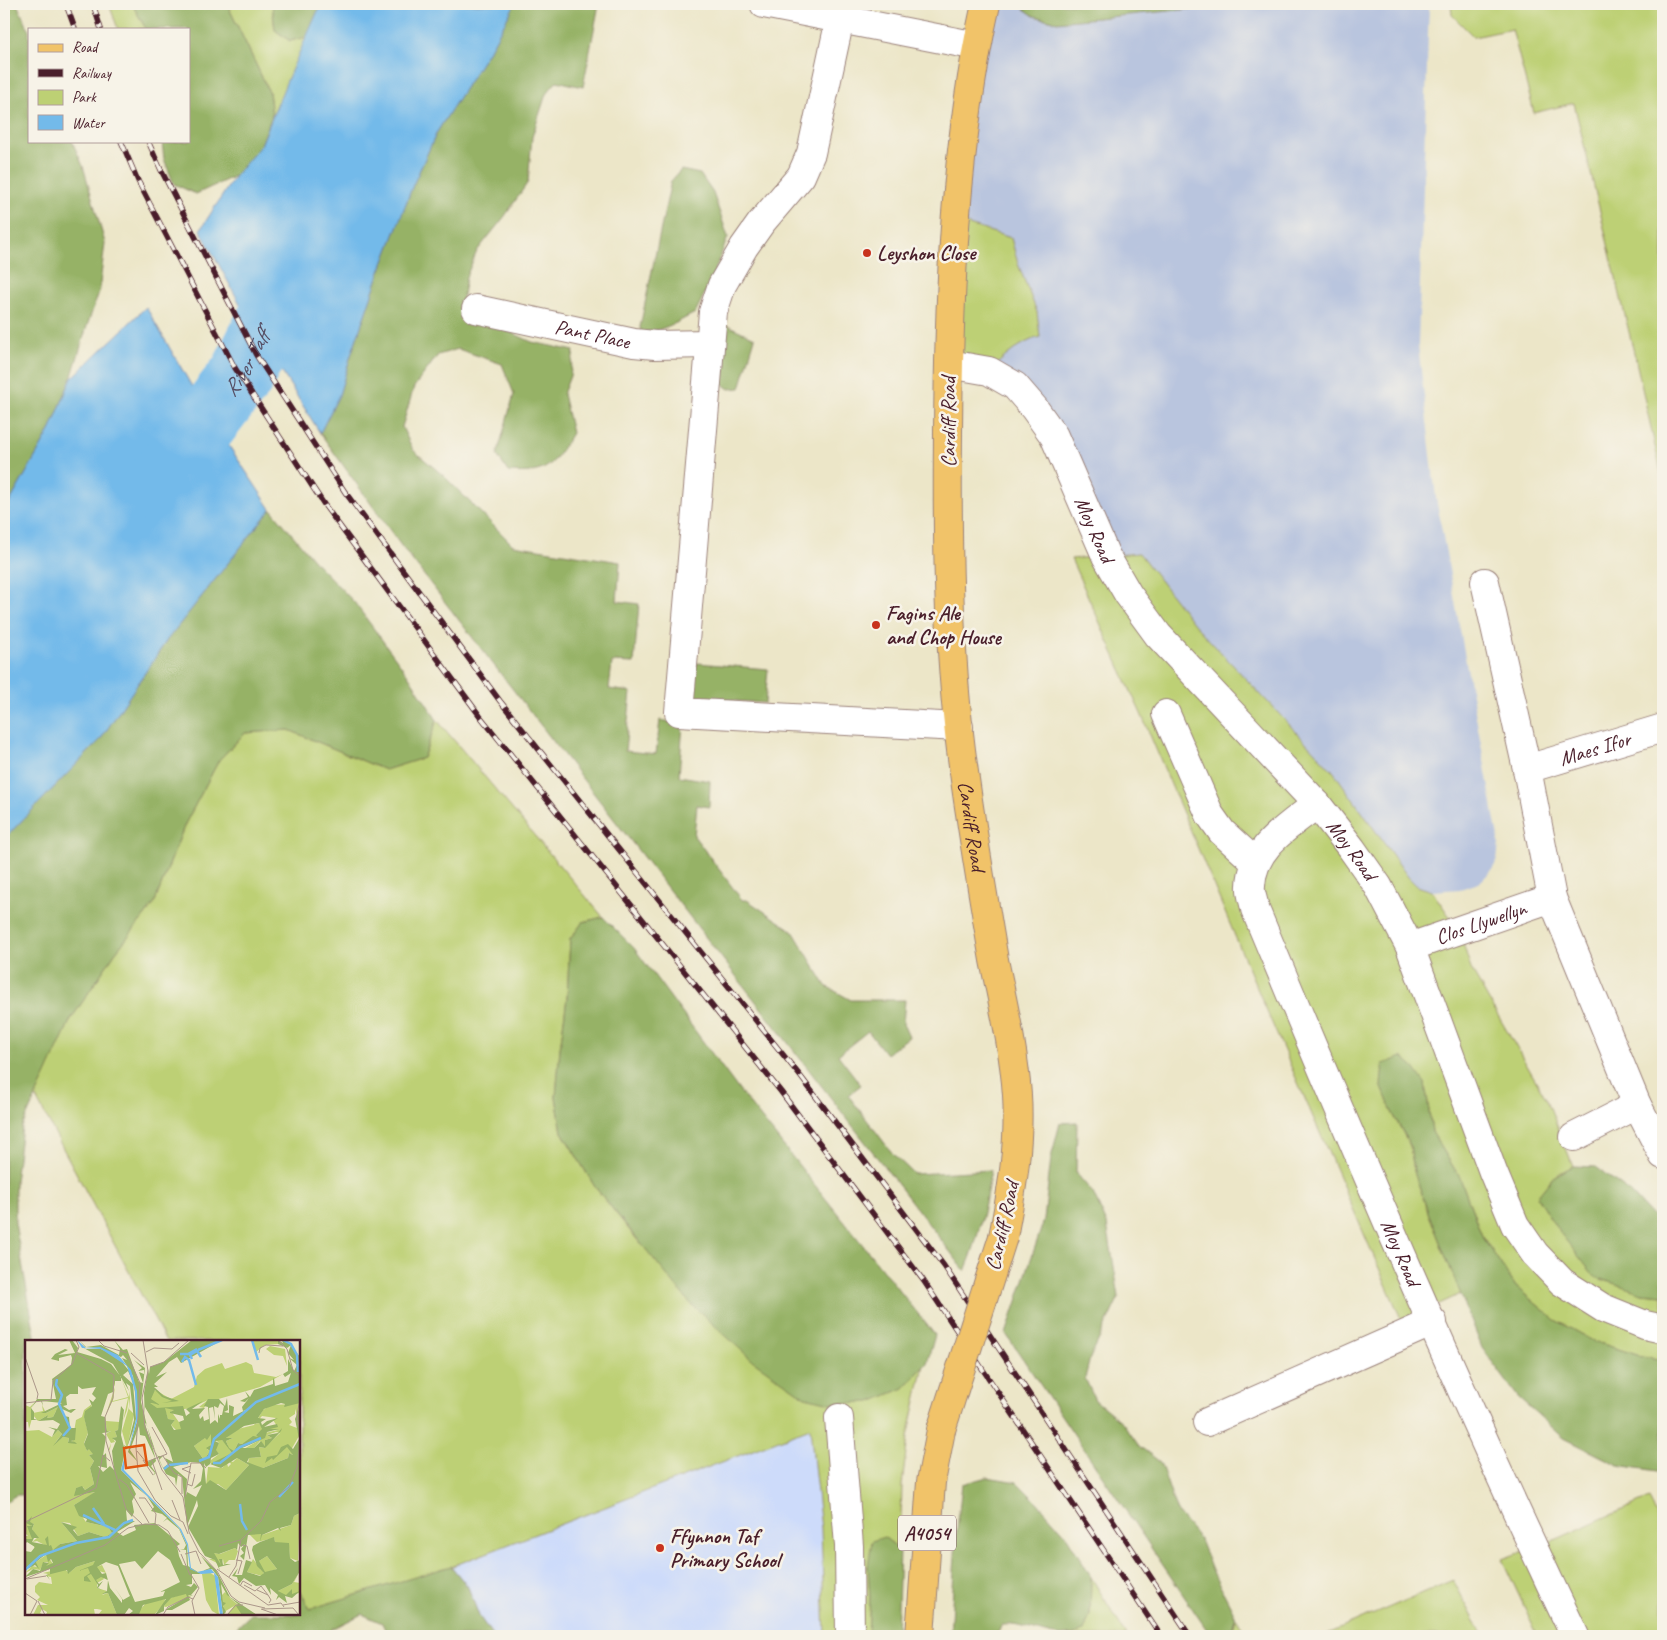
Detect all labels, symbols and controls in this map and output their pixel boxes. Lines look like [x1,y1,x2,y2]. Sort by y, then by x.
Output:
legend [28,28,190,142]
text: Road [72,38,99,57]
text: Railway [72,64,113,83]
text: Park [72,88,97,107]
text: Water [72,114,106,133]
place label: Leyshon Close [877,240,977,266]
marker: Leyshon Close [861,247,873,259]
street label: Pant Place [553,313,633,355]
water label: River Taff [217,318,280,402]
street label: Cardiff Road [935,373,961,467]
street label: Moy Road [1069,492,1122,571]
place label: Fagins Ale and Chop House [886,600,1003,650]
marker: Fagins Ale and Chop House [870,619,882,631]
street label: Maes Ifor [1556,725,1635,771]
street label: Cardiff Road [952,780,992,877]
street label: Moy Road [1321,814,1385,888]
street label: Clos Llywellyn [1432,894,1531,950]
street label: Cardiff Road [979,1175,1026,1273]
street label: Moy Road [1375,1216,1428,1293]
inset map [25,1340,300,1615]
road number: A4054 [898,1516,956,1550]
place label: Ffynnon Taf Primary School [670,1523,784,1573]
marker: Ffynnon Taf Primary School [654,1542,666,1554]

